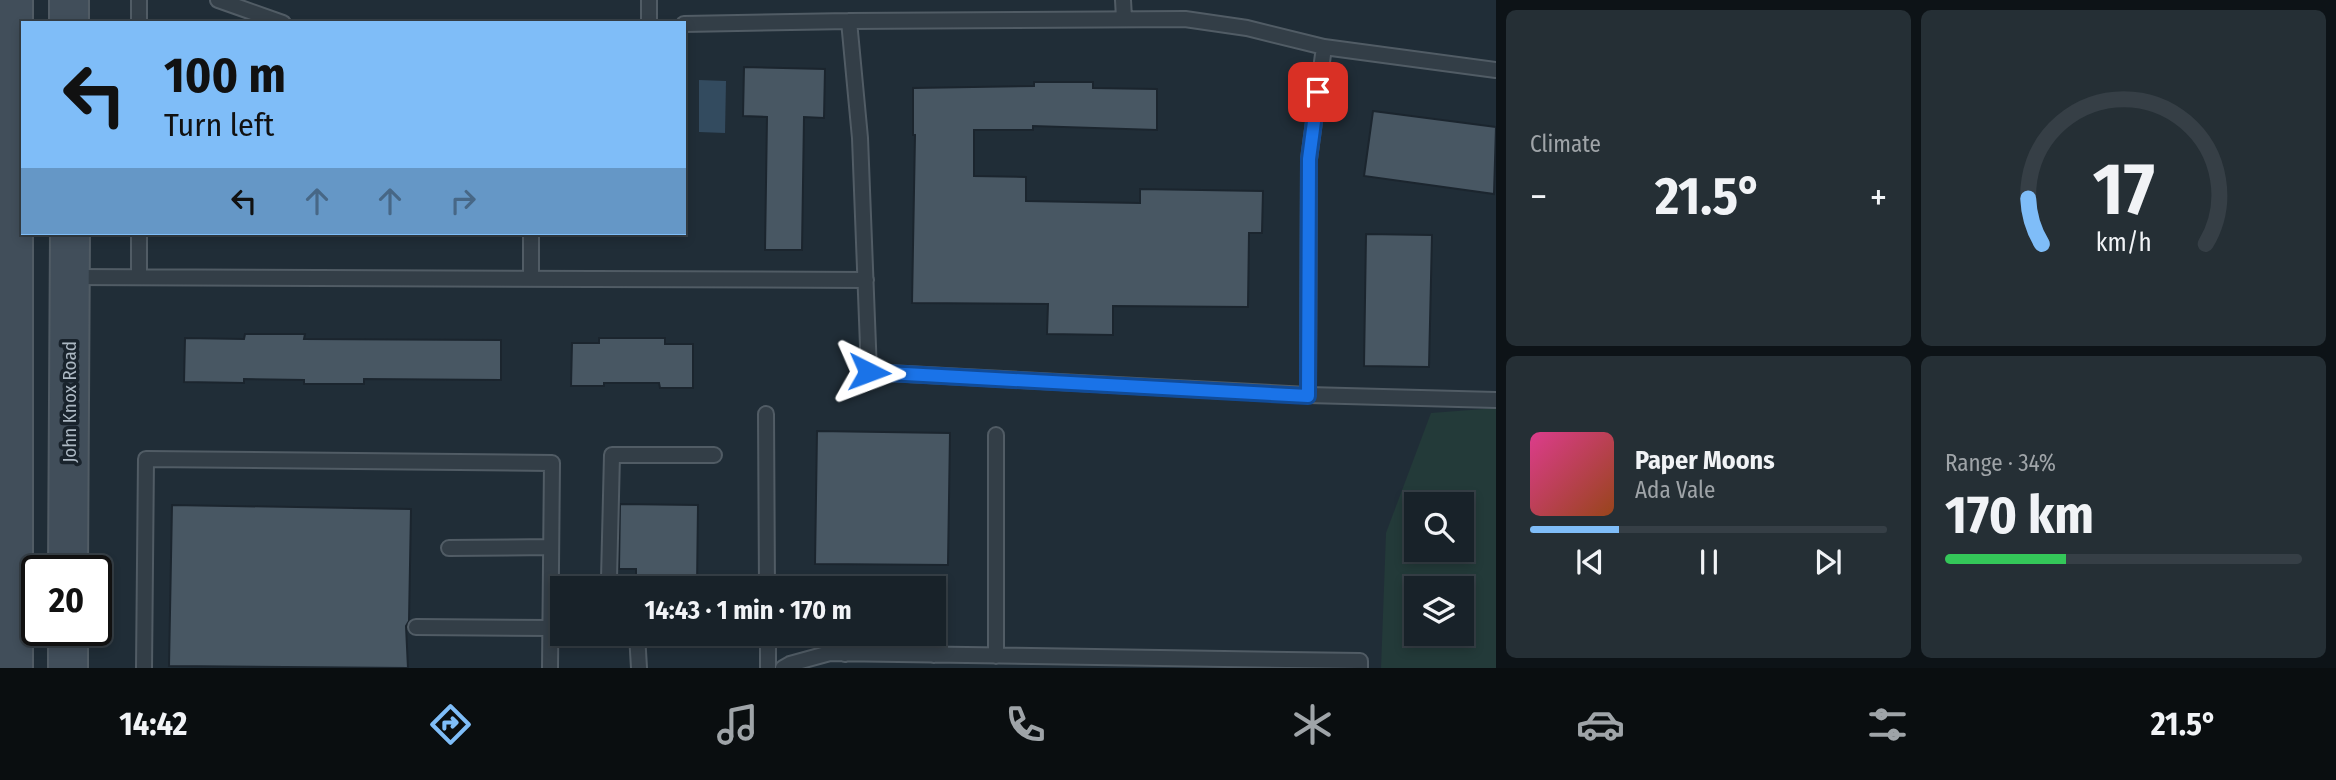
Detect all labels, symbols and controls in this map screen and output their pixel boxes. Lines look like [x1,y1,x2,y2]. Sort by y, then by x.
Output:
text: 100 m [164,46,286,105]
icon: left [49,49,140,140]
pin [1288,62,1348,122]
icon: arrive [1299,73,1337,111]
text: Turn left [164,106,274,144]
text: Climate [1530,130,1601,158]
text: 17 [2093,146,2154,233]
text: 21.5° [1655,165,1762,228]
text: − [1530,174,1547,220]
text: + [1870,174,1887,220]
icon: left [225,182,263,220]
icon: ahead [298,182,336,220]
icon: ahead [371,182,409,220]
icon: right [444,182,482,220]
text: km/h [2096,228,2151,258]
position arrow [832,335,906,409]
street label: John Knox Road [58,341,81,463]
text: Paper Moons [1635,445,1775,476]
text: Range · 34% [1945,449,2056,477]
text: Ada Vale [1635,476,1715,504]
text: 170 km [1945,484,2094,547]
map controls [1404,492,1474,646]
button: search [1404,492,1474,562]
icon: previous [1571,543,1609,581]
icon: pause [1690,543,1728,581]
icon: next [1809,543,1847,581]
speed limit sign: 20 [21,555,112,646]
button: layers [1404,576,1474,646]
text: 14:43 · 1 min · 170 m [645,595,852,626]
icon: directions [426,700,475,749]
icon: music [713,700,762,749]
icon: phone [1001,700,1050,749]
icon: climate [1288,700,1337,749]
icon: car [1576,700,1625,749]
icon: filters [1863,700,1912,749]
text: 14:42 [119,705,187,743]
text: 21.5° [2151,705,2217,743]

